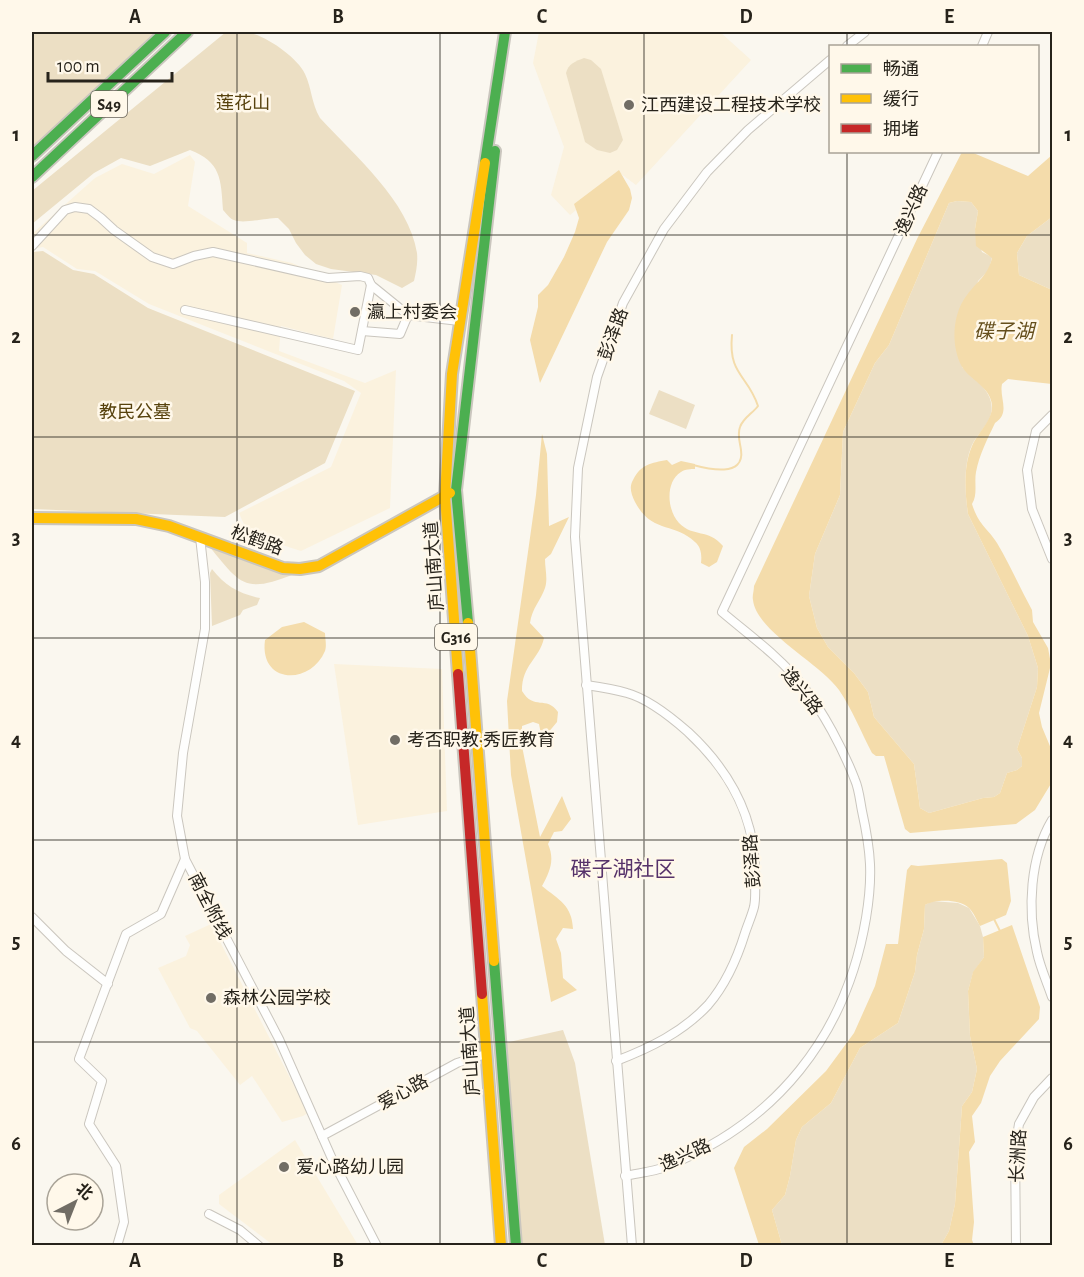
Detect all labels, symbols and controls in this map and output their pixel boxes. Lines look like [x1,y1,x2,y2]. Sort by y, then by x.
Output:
text: A [129,7,141,27]
text: B [332,7,344,27]
text: C [537,7,548,27]
text: D [739,7,753,27]
text: E [944,7,954,27]
scale bar [48,45,172,83]
legend [829,45,1039,153]
text: 100 m [57,58,100,76]
text: 畅通 [883,59,919,79]
text: 缓行 [883,89,919,109]
road number: S49 [91,91,127,117]
park label: 莲花山 [216,93,270,113]
place label: 江西建设工程技术学校 [641,95,821,115]
marker: 江西建设工程技术学校 [622,98,636,112]
text: 拥堵 [883,119,919,139]
text: 1 [12,125,20,145]
text: 1 [1064,125,1072,145]
street label: 逸兴路 [891,181,931,239]
place label: 瀛上村委会 [367,302,457,322]
marker: 瀛上村委会 [348,305,362,319]
street label: 彭泽路 [594,305,632,363]
water label: 碟子湖 [974,321,1037,342]
text: 2 [11,327,21,347]
text: 2 [1063,327,1073,347]
park label: 教民公墓 [99,402,171,422]
street label: 庐山南大道 [421,520,447,612]
street label: 松鹤路 [228,521,286,559]
text: 3 [12,528,20,548]
text: 3 [1064,528,1072,548]
road number: G316 [435,624,477,650]
street label: 逸兴路 [777,664,827,718]
text: 4 [11,730,21,750]
place label: 考否职教·秀匠教育 [407,730,555,750]
text: 4 [1063,730,1073,750]
marker: 考否职教·秀匠教育 [388,733,402,747]
street label: 彭泽路 [740,833,764,889]
district label: 碟子湖社区 [571,858,676,880]
street label: 南全附线 [185,869,235,943]
text: 5 [12,932,20,952]
text: 5 [1064,932,1072,952]
place label: 森林公园学校 [223,988,331,1008]
marker: 森林公园学校 [204,991,218,1005]
street label: 庐山南大道 [457,1005,483,1097]
street label: 爱心路 [374,1070,432,1114]
street label: 长洲路 [1007,1129,1029,1183]
text: 6 [11,1134,21,1154]
text: 6 [1063,1134,1073,1154]
street label: 逸兴路 [656,1135,714,1175]
place label: 爱心路幼儿园 [296,1157,404,1177]
marker: 爱心路幼儿园 [277,1160,291,1174]
north arrow [45,1172,105,1232]
text: 北 [73,1180,96,1203]
text: A [129,1251,141,1271]
text: B [332,1251,344,1271]
text: C [537,1251,548,1271]
text: D [739,1251,753,1271]
text: E [944,1251,954,1271]

